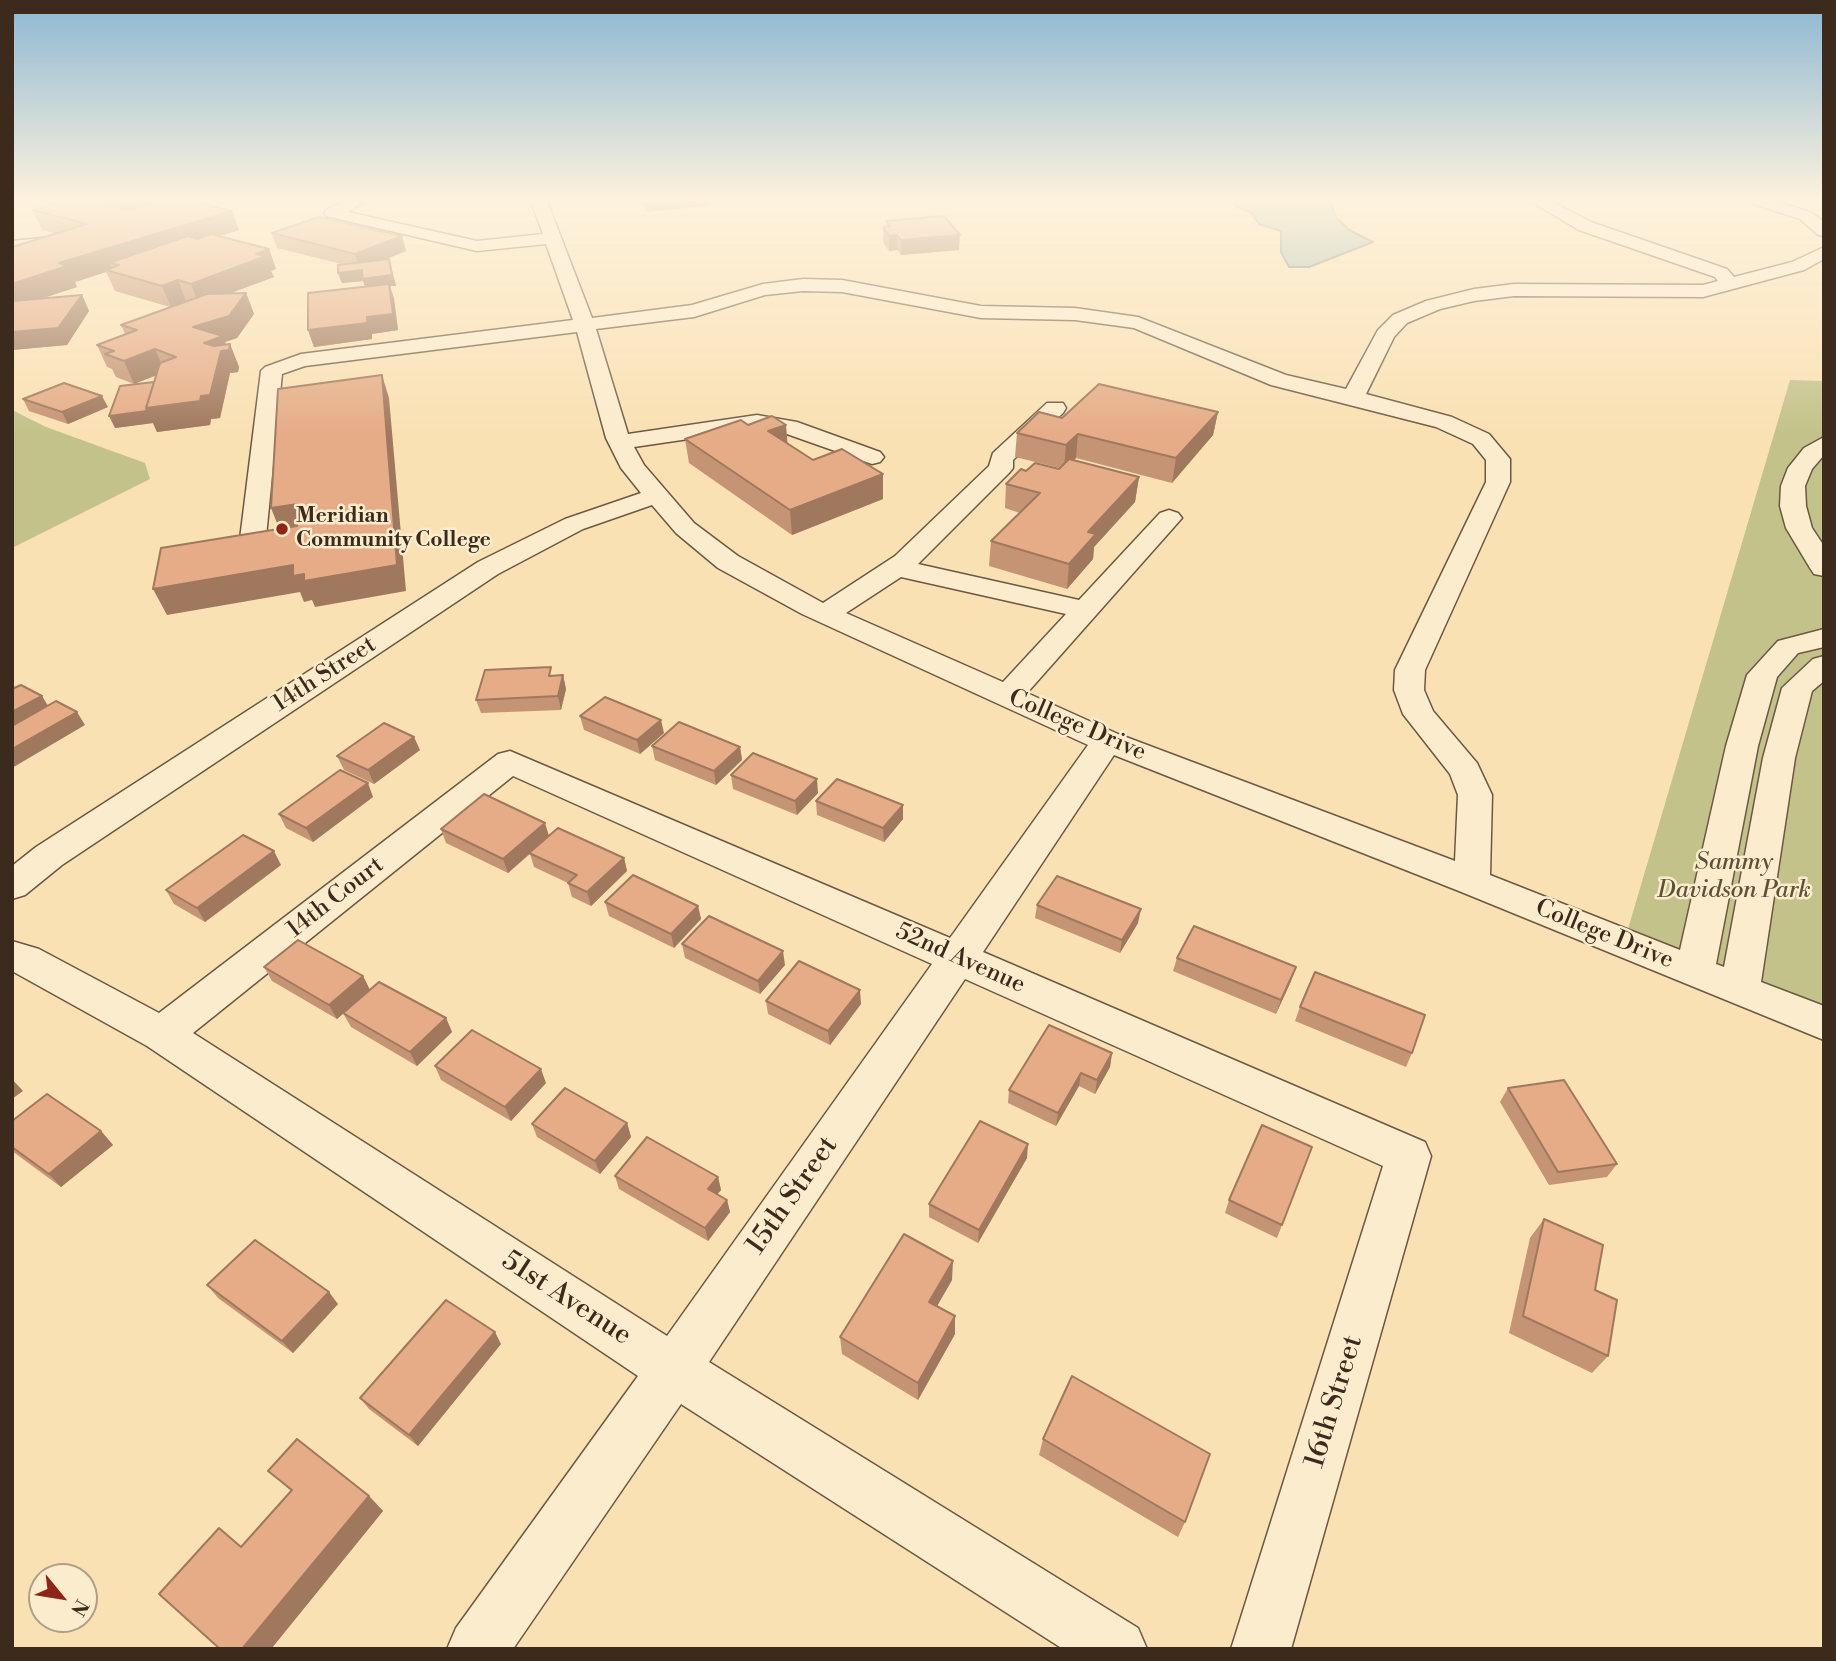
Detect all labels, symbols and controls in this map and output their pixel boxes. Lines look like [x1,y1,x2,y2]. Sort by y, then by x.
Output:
place label: Meridian Community College [296,504,491,554]
marker: Meridian Community College [274,521,290,537]
street label: 14th Street [268,631,382,719]
street label: College Drive [1004,684,1150,768]
park label: Sammy Davidson Park [1657,849,1811,905]
street label: 14th Court [282,851,390,945]
street label: College Drive [1531,894,1677,976]
street label: 52nd Avenue [891,918,1029,1000]
street label: 15th Street [740,1131,846,1261]
street label: 51st Avenue [495,1245,637,1353]
street label: 16th Street [1299,1332,1371,1472]
north arrow [28,1563,98,1633]
text: N [65,1595,94,1620]

